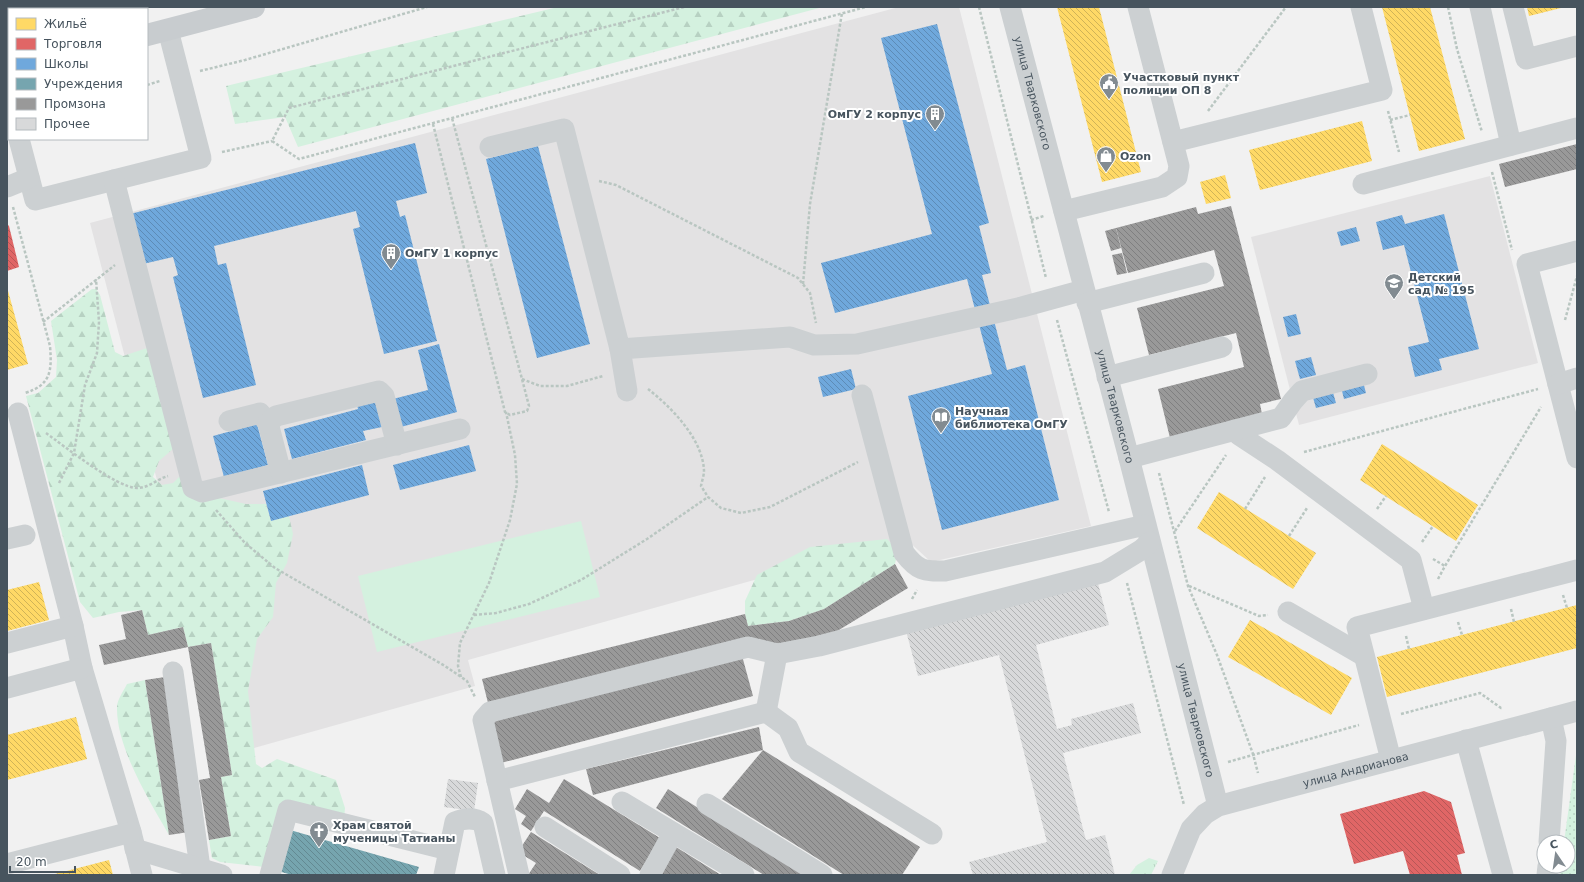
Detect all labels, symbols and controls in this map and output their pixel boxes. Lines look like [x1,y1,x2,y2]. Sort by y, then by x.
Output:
legend [8,8,148,140]
text: Жильё [44,17,87,31]
street label: улица Тварковского [1011,35,1054,152]
text: Торговля [43,37,102,51]
text: Школы [44,57,89,71]
place label: Участковый пункт полиции ОП 8 [1123,71,1240,97]
public building icon: Участковый пункт полиции ОП 8 [1098,72,1120,100]
text: Учреждения [44,77,123,91]
text: Промзона [44,97,106,111]
building icon: ОмГУ 2 корпус [924,103,946,131]
place label: ОмГУ 2 корпус [828,108,921,121]
text: Прочее [44,117,90,131]
shop icon: Ozon [1095,145,1117,173]
place label: Ozon [1120,150,1151,163]
building icon: ОмГУ 1 корпус [380,242,402,270]
place label: ОмГУ 1 корпус [405,247,498,260]
place label: Детский сад № 195 [1408,271,1475,297]
school or university icon: Детский сад № 195 [1383,272,1405,300]
street label: улица Тварковского [1094,348,1137,465]
place label: Научная библиотека ОмГУ [955,405,1068,431]
library icon: Научная библиотека ОмГУ [930,406,952,434]
street label: улица Тварковского [1175,662,1217,779]
street label: улица Андрианова [1301,749,1410,790]
place label: Храм святой мученицы Татианы [333,819,455,845]
church icon: Храм святой мученицы Татианы [308,820,330,848]
north arrow [1536,834,1576,874]
text: С [1548,838,1559,852]
scale bar [10,848,75,874]
text: 20 m [16,855,47,869]

